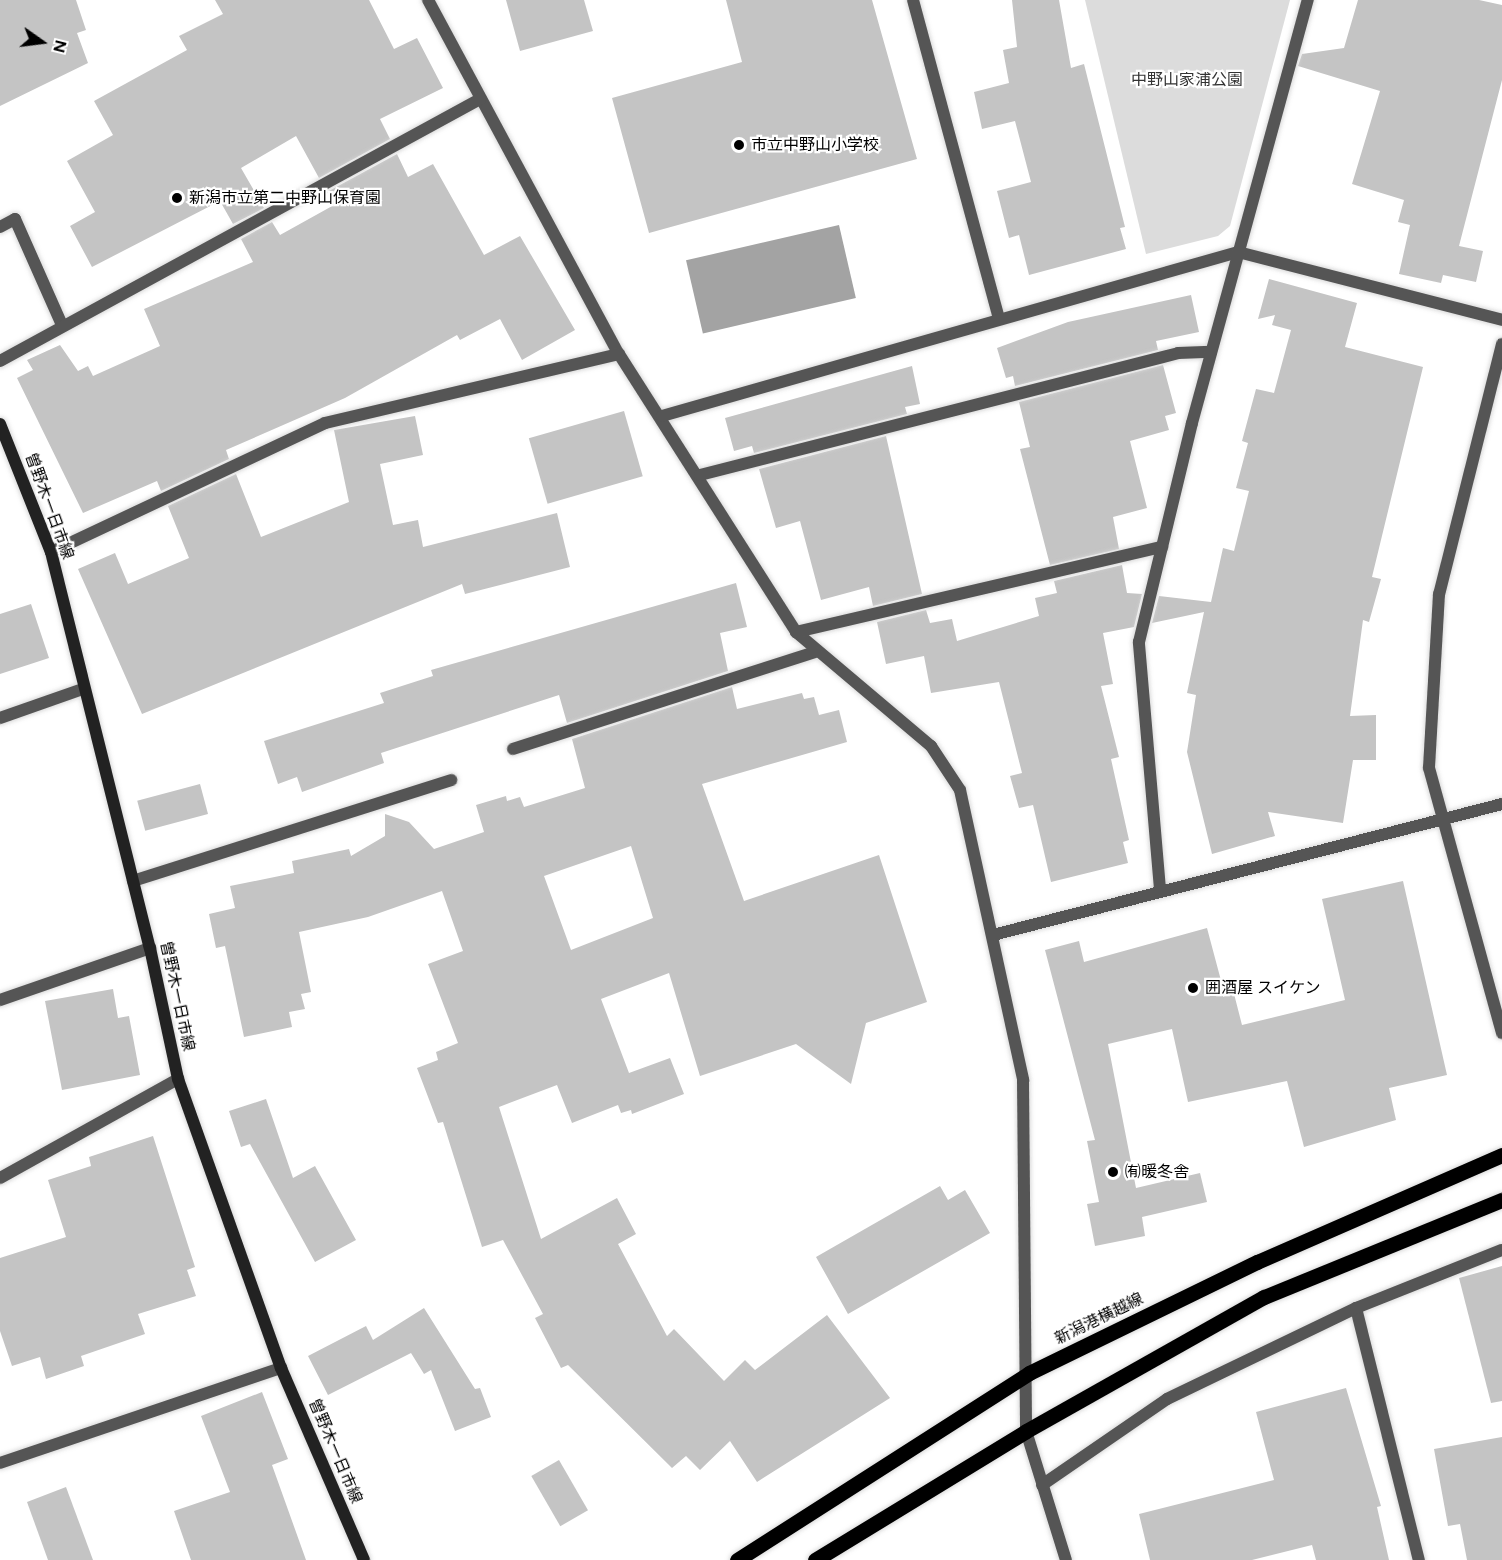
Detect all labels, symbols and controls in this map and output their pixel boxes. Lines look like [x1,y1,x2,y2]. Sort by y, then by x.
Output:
north arrow [12,12,72,72]
text: N [49,38,71,55]
park label: 中野山家浦公園 [1131,70,1243,90]
place label: 市立中野山小学校 [751,135,879,155]
marker: 市立中野山小学校 [732,138,746,152]
place label: 新潟市立第二中野山保育園 [189,188,381,208]
marker: 新潟市立第二中野山保育園 [170,191,184,205]
street label: 曽野木一日市線 [21,450,77,562]
street label: 曽野木一日市線 [156,939,198,1053]
place label: 囲酒屋 スイケン [1205,978,1321,998]
marker: 囲酒屋 スイケン [1186,981,1200,995]
place label: ㈲暖冬舎 [1125,1162,1189,1182]
marker: ㈲暖冬舎 [1106,1165,1120,1179]
street label: 新潟港横越線 [1052,1289,1146,1349]
street label: 曽野木一日市線 [304,1396,366,1506]

